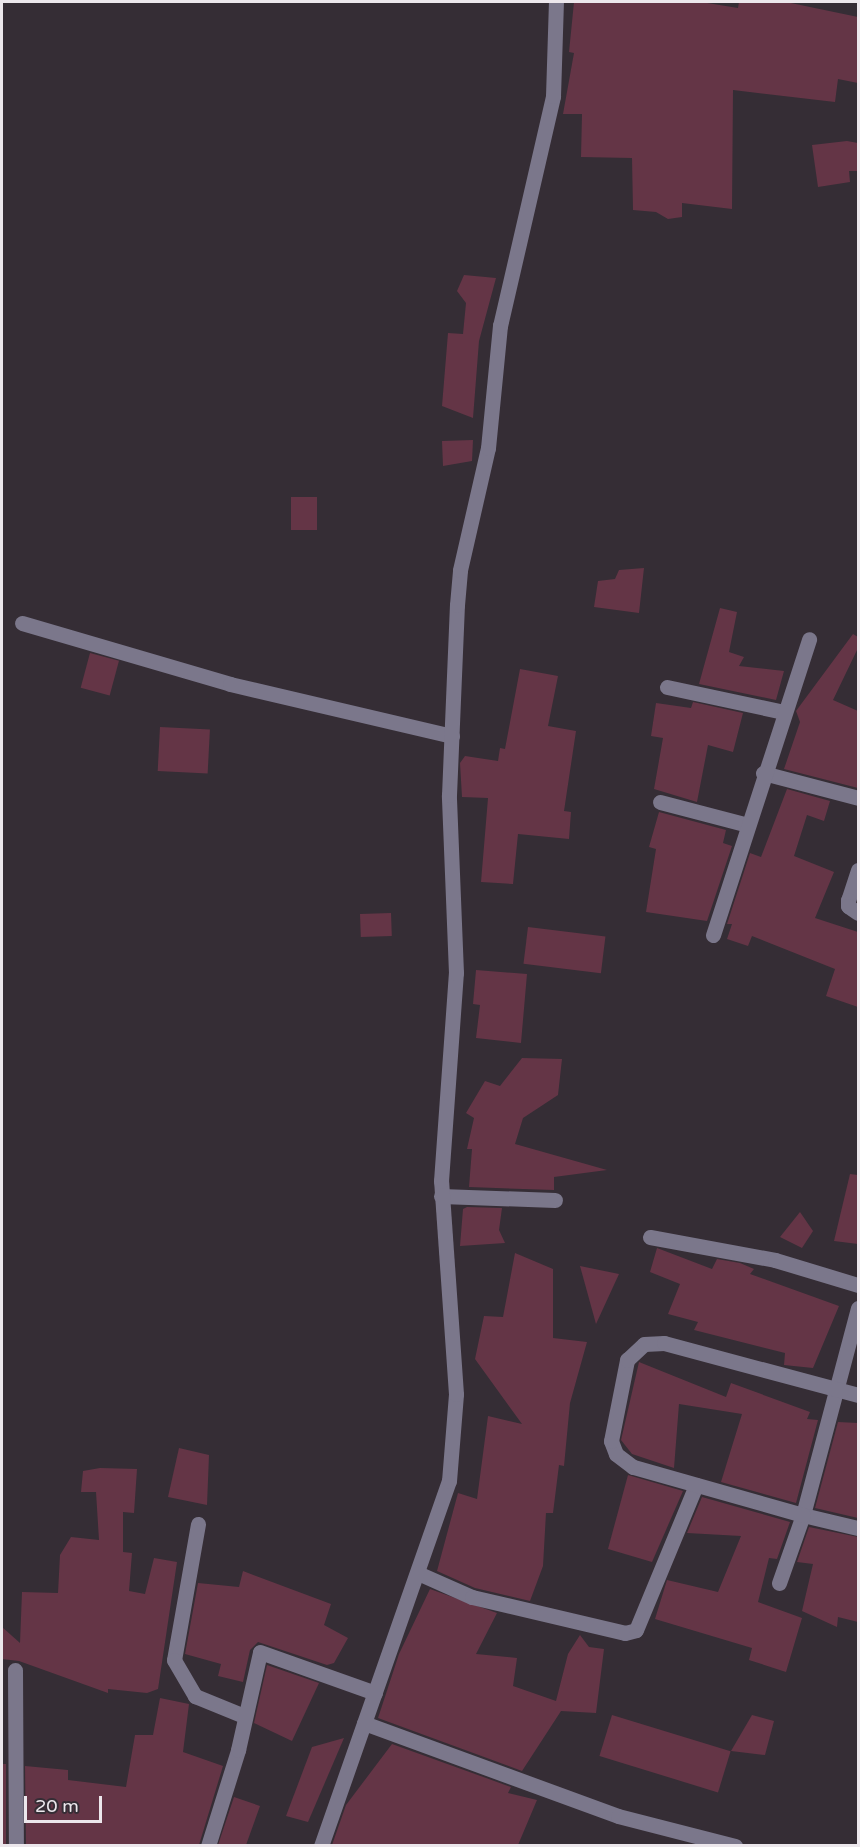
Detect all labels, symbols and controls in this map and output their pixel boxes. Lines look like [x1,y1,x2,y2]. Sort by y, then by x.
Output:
scale bar [27,1784,105,1822]
text: 20 m [35,1795,79,1817]

